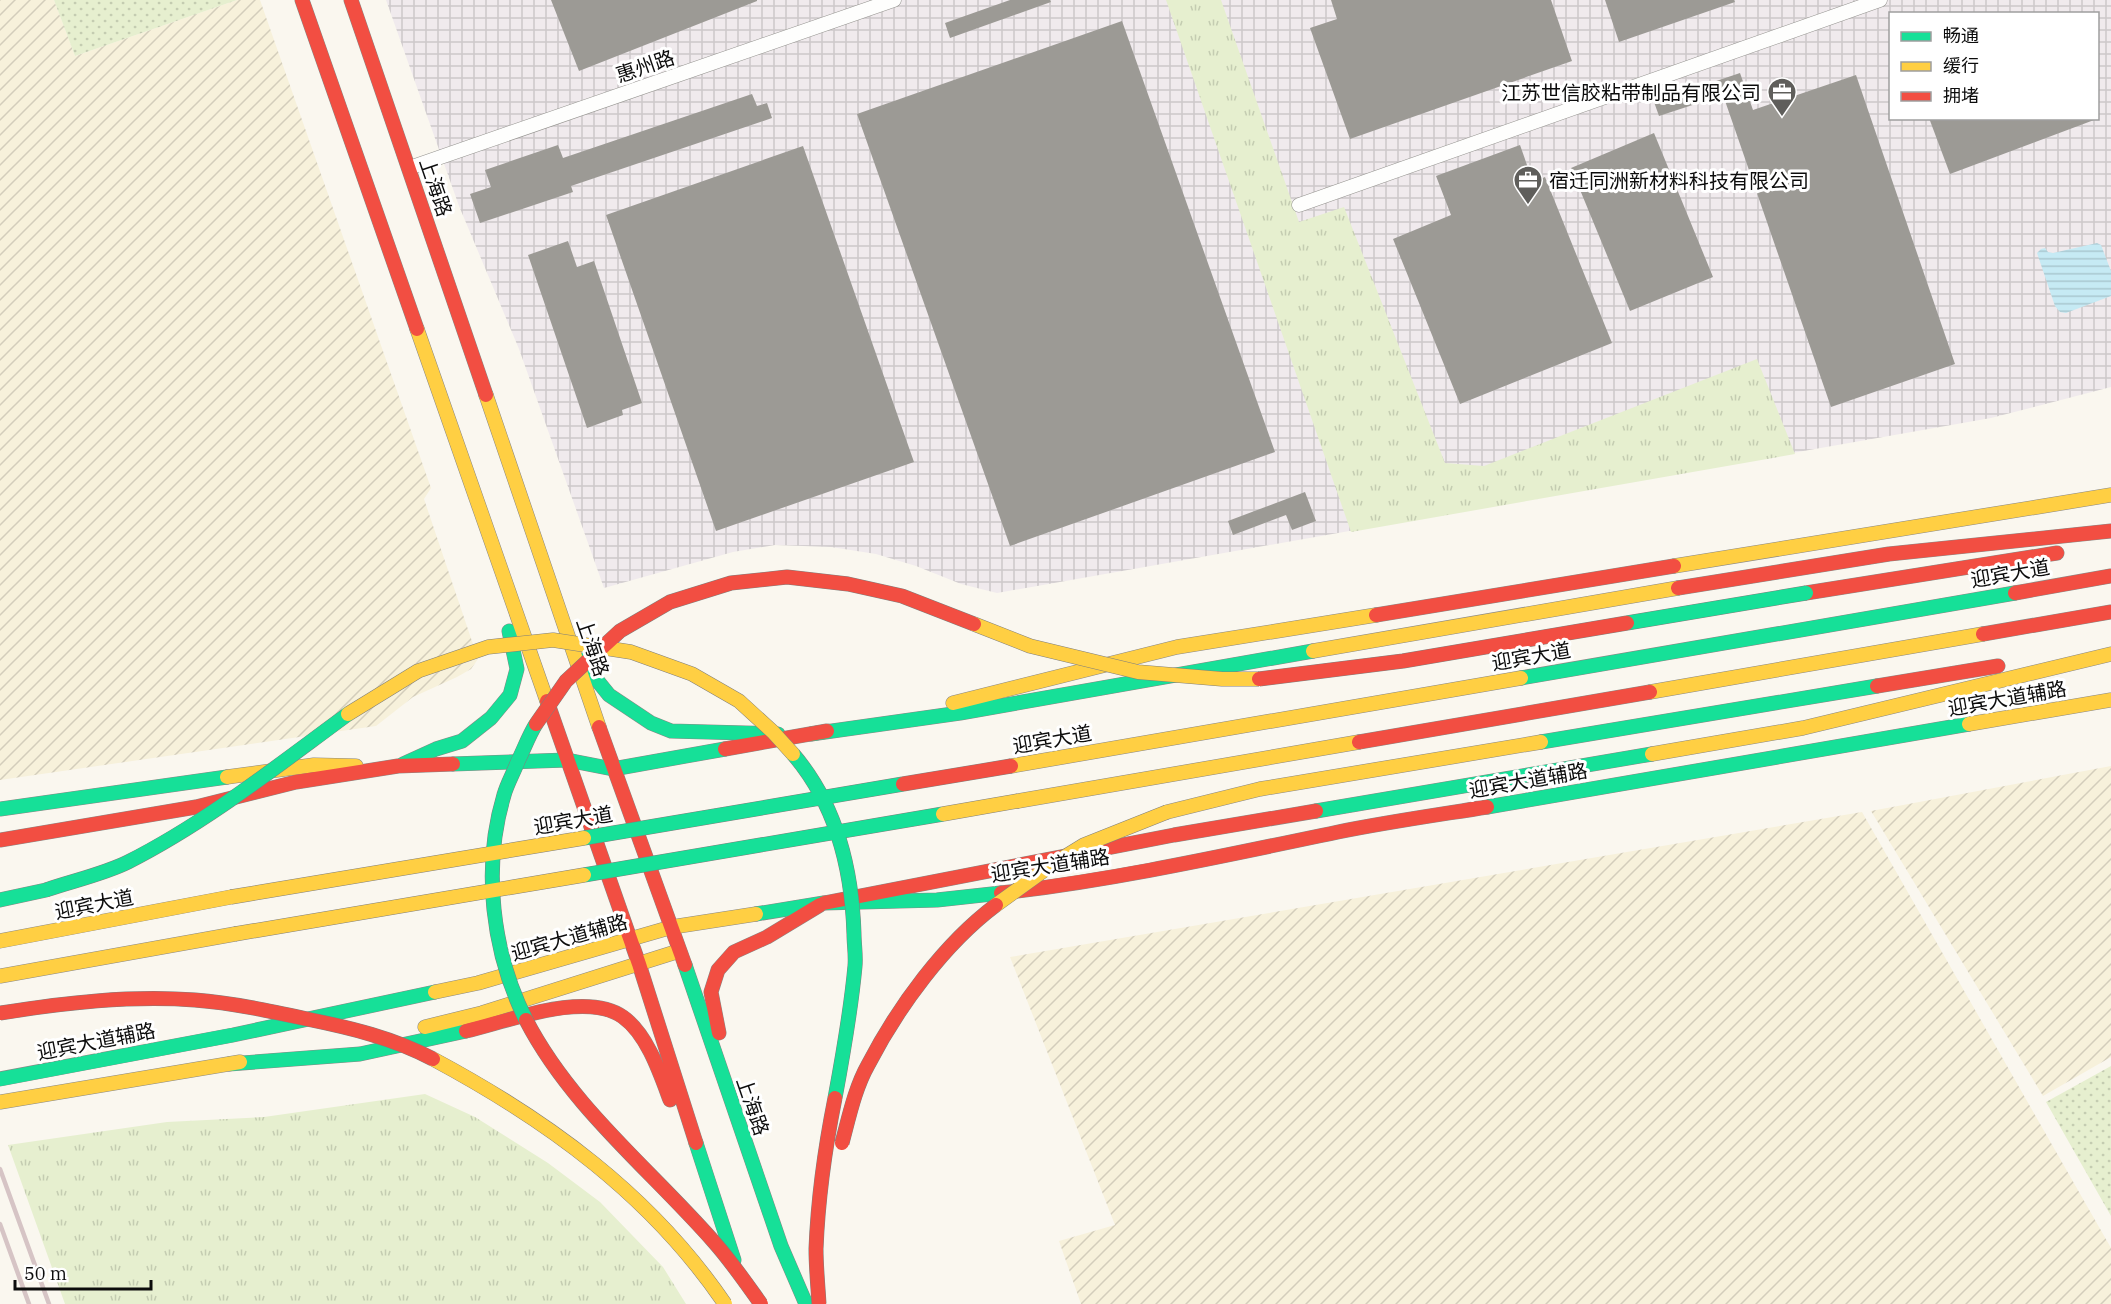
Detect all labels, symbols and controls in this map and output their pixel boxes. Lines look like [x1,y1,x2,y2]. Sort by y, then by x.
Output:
legend [1889,12,2099,120]
text: 畅通 [1943,24,1979,47]
street label: 惠州路 [612,43,678,89]
text: 缓行 [1943,54,1979,77]
office icon: 江苏世信胶粘带制品有限公司 [1766,76,1798,118]
place label: 江苏世信胶粘带制品有限公司 [1501,79,1761,106]
text: 拥堵 [1943,84,1979,107]
street label: 上海路 [413,154,459,220]
office icon: 宿迁同洲新材料科技有限公司 [1512,164,1544,206]
place label: 宿迁同洲新材料科技有限公司 [1549,167,1809,194]
street label: 迎宾大道 [1968,553,2052,593]
street label: 上海路 [570,614,616,680]
street label: 迎宾大道 [1489,636,1573,676]
street label: 迎宾大道辅路 [1946,674,2068,722]
street label: 迎宾大道 [1010,719,1094,759]
street label: 迎宾大道辅路 [1467,756,1589,804]
street label: 迎宾大道 [531,800,615,840]
street label: 迎宾大道辅路 [989,842,1111,888]
street label: 迎宾大道 [52,883,136,925]
street label: 迎宾大道辅路 [508,907,630,967]
street label: 迎宾大道辅路 [35,1016,157,1066]
street label: 上海路 [730,1073,776,1139]
scale bar [15,1253,152,1291]
text: 50 m [24,1262,67,1285]

